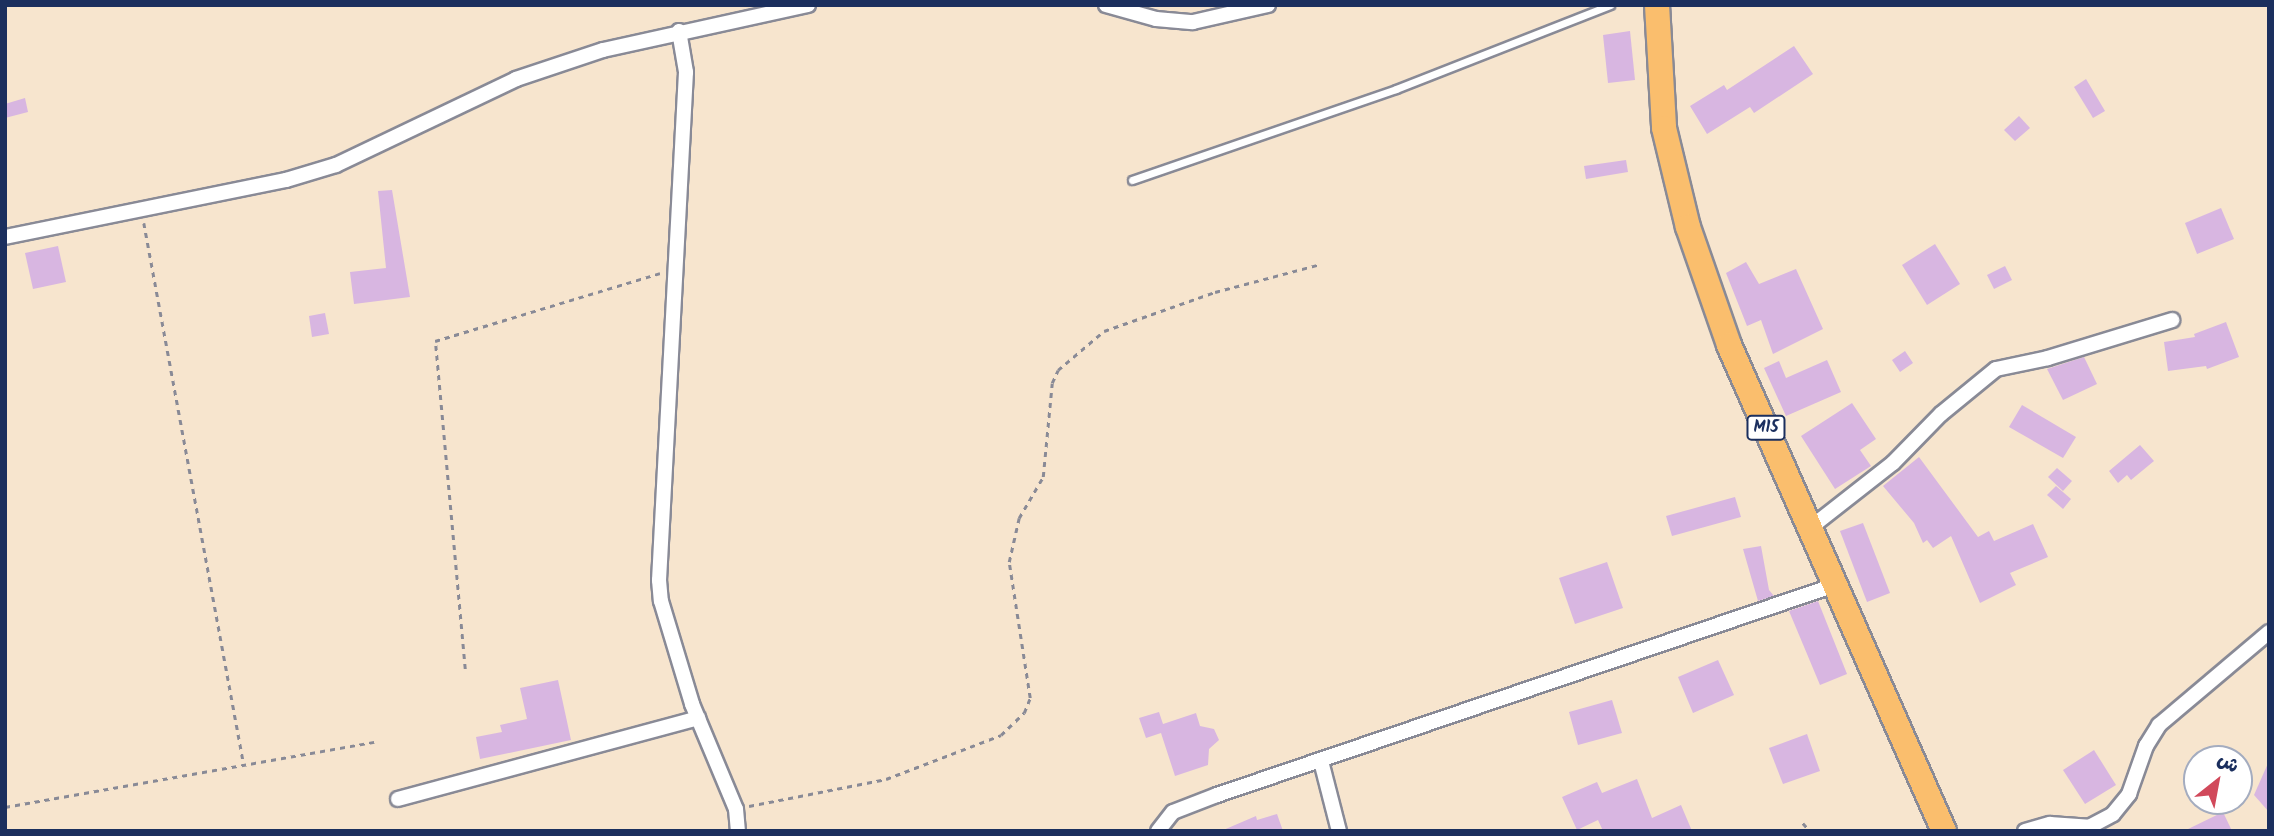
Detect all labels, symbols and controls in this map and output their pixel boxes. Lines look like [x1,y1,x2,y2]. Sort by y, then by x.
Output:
road number: M15 [1745,416,1787,440]
north arrow [2183,745,2253,815]
text: ش [2211,745,2244,782]

